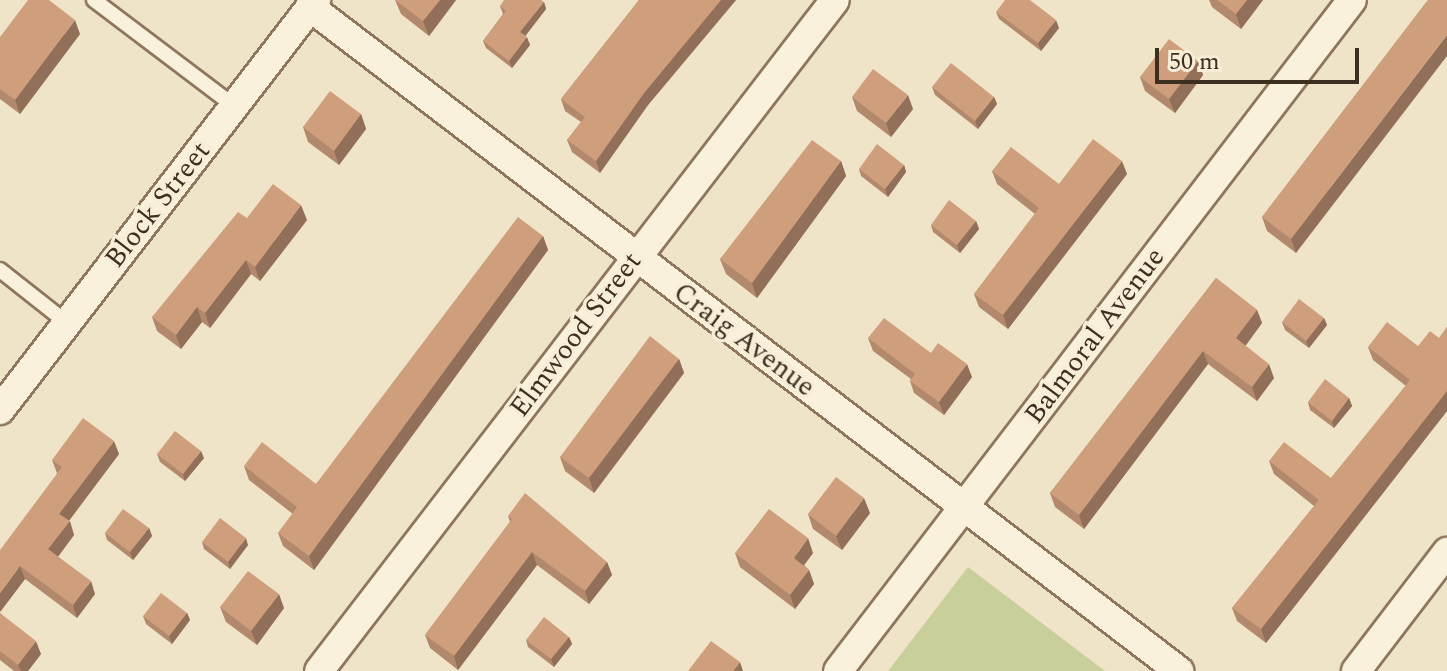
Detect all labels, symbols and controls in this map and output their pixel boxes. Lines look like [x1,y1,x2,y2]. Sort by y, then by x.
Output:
scale bar [1159,32,1363,82]
text: 50 m [1169,44,1220,80]
street label: Block Street [98,135,218,275]
street label: Balmoral Avenue [1018,241,1172,431]
street label: Elmwood Street [503,246,649,424]
street label: Craig Avenue [666,276,822,404]

